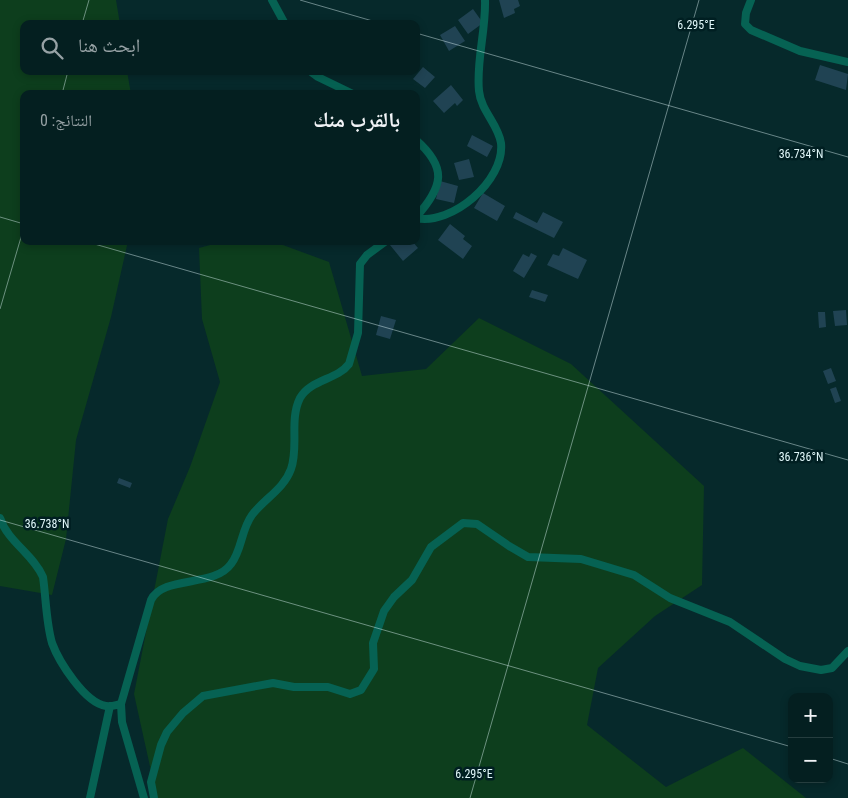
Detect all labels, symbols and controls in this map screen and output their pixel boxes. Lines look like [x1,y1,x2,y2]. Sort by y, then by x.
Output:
text: 6.295°E [677,18,715,32]
search box [20,20,420,75]
icon: search [38,34,66,62]
text: ابحث هنا [78,34,140,57]
text: بالقرب منك [313,108,400,132]
text: النتائج: 0 [40,111,92,130]
text: 36.734°N [779,147,823,161]
text: 36.736°N [779,450,823,464]
text: 36.738°N [25,517,69,531]
map controls [788,693,833,783]
button: + [788,693,833,738]
button: − [788,738,833,783]
text: 6.295°E [455,767,493,781]

